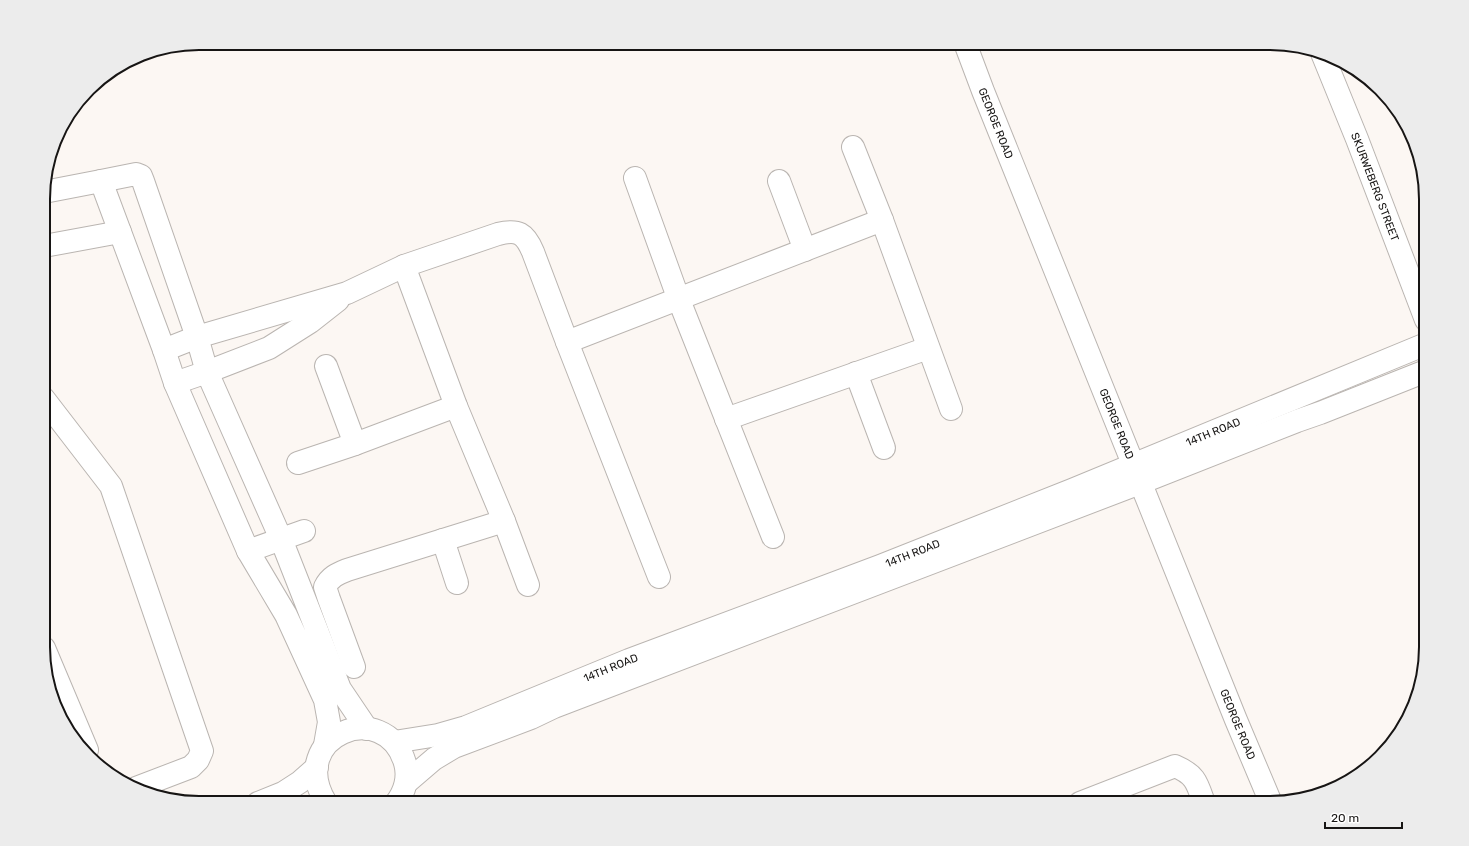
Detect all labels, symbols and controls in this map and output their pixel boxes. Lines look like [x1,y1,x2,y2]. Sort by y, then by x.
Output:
street label: GEORGE ROAD [976,86,1016,160]
street label: SKURWEBERG STREET [1349,131,1402,244]
street label: GEORGE ROAD [1097,387,1137,461]
street label: 14TH ROAD [1184,415,1242,449]
street label: 14TH ROAD [883,536,942,570]
street label: 14TH ROAD [581,651,640,685]
street label: GEORGE ROAD [1218,687,1258,762]
scale bar [1325,804,1402,830]
text: 20 m [1331,811,1359,825]

